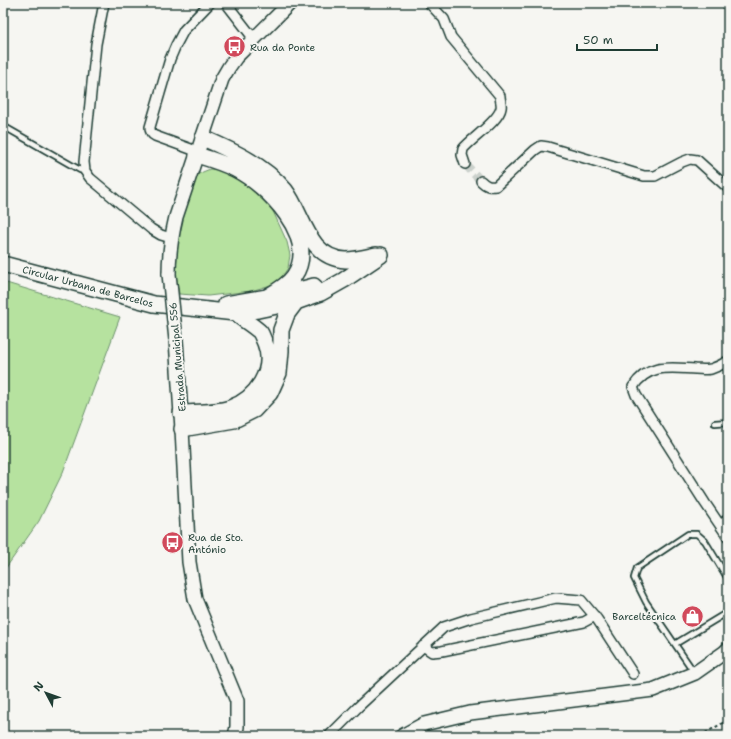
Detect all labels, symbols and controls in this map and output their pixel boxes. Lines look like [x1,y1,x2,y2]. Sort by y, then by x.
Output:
scale bar [577,26,657,52]
text: 50 m [583,32,613,48]
bus stop icon: Rua da Ponte [222,34,248,60]
place label: Rua da Ponte [250,41,316,54]
street label: Circular Urbana de Barcelos [21,263,155,310]
street label: Estrada Municipal 556 [166,302,189,412]
bus stop icon: Rua de Sto. António [160,530,186,556]
place label: Rua de Sto. António [188,531,243,556]
shop icon: Barceltécnica [679,603,705,629]
place label: Barceltécnica [612,610,677,623]
north arrow [26,673,66,713]
text: N [30,678,48,695]

